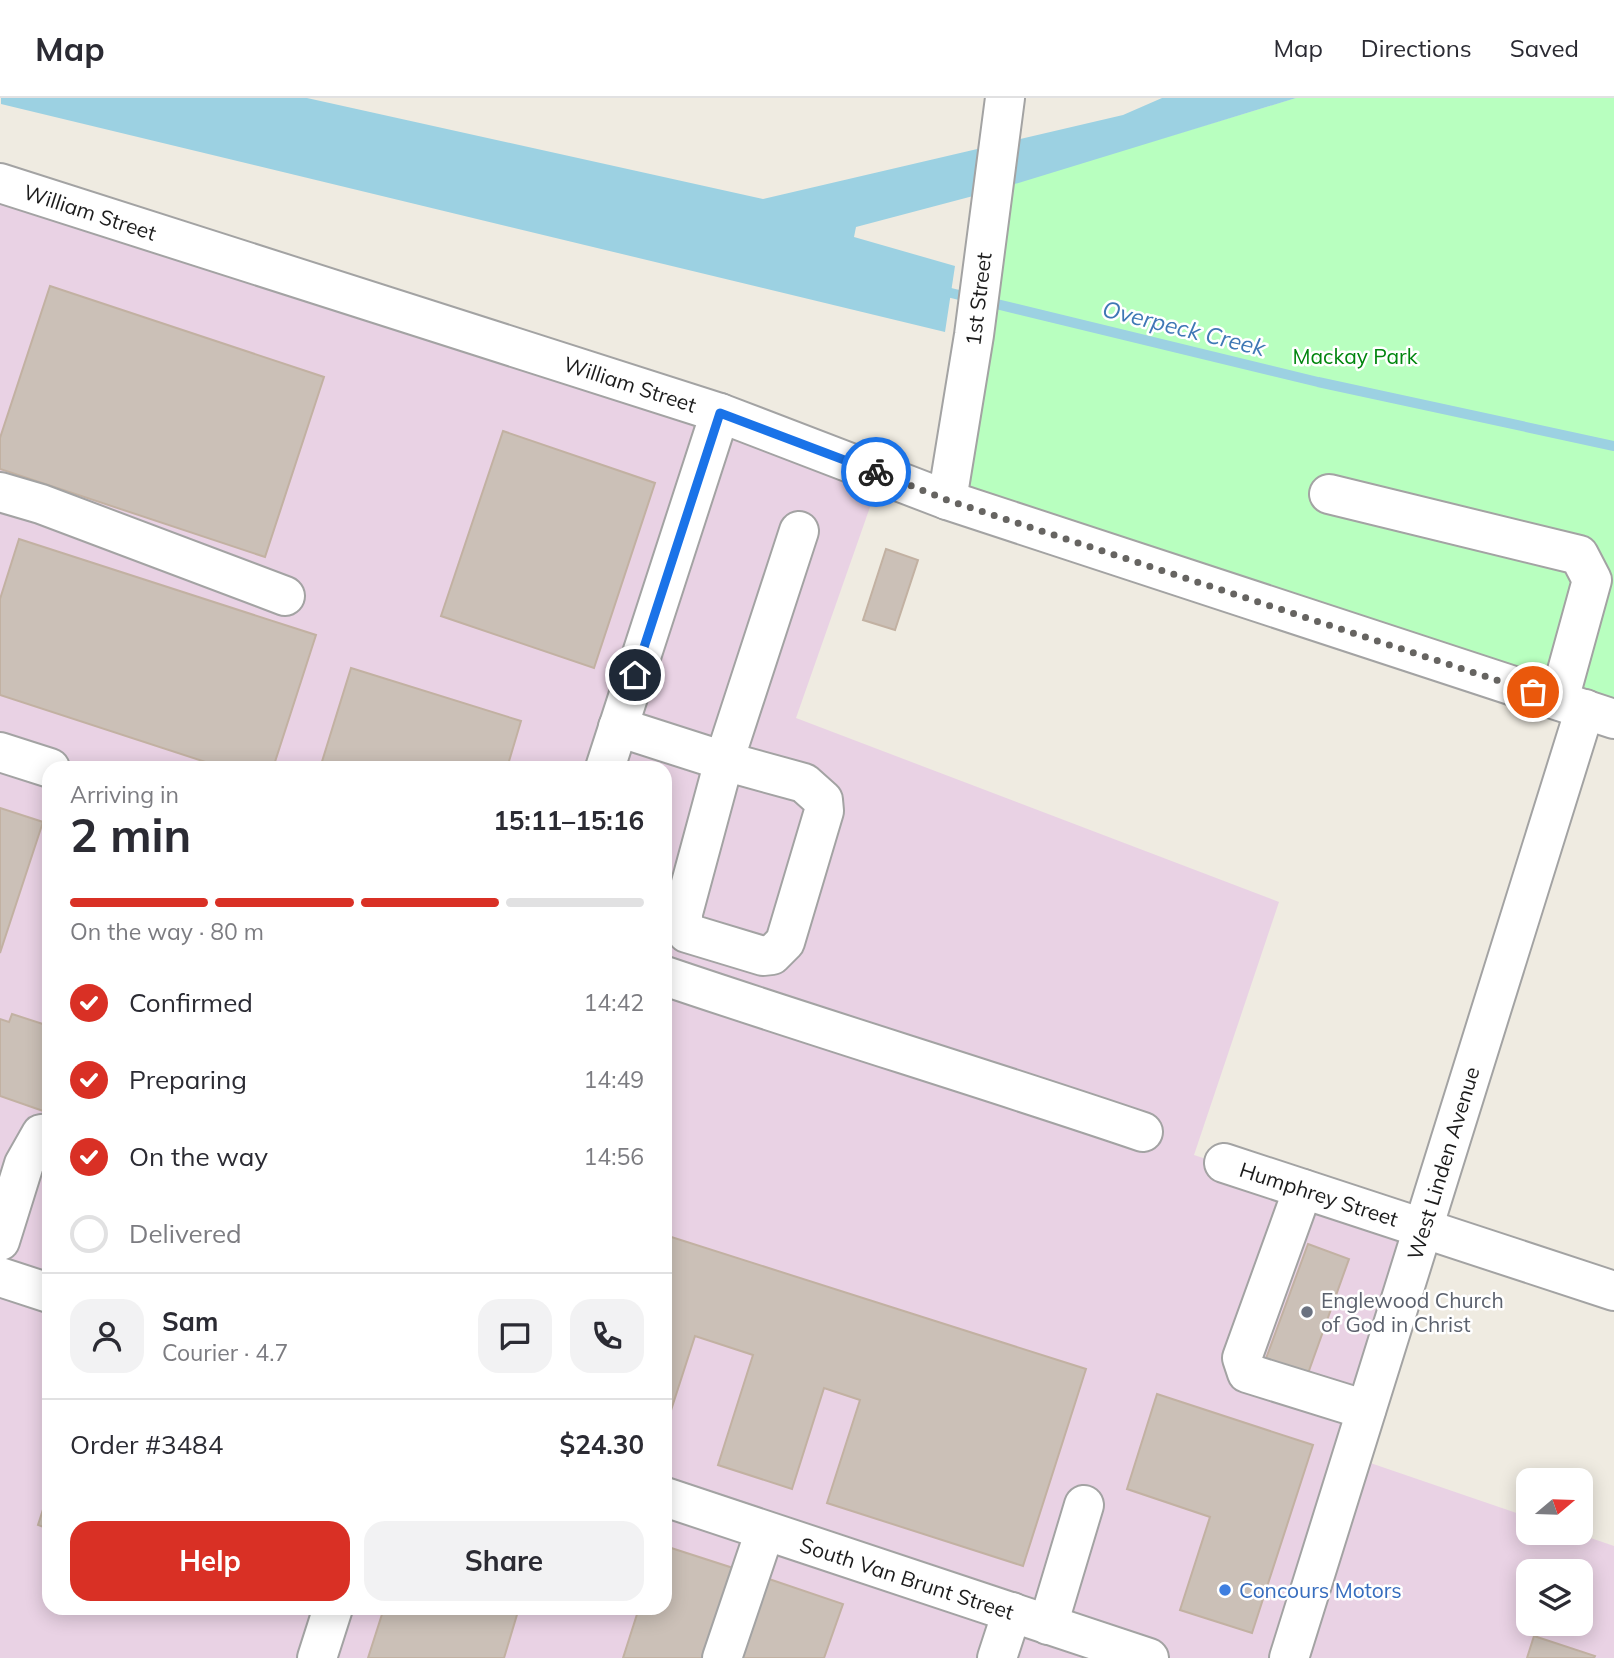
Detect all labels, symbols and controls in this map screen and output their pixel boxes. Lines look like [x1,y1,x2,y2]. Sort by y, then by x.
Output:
text: Map [35,28,105,69]
text: Map [1273,33,1323,63]
text: Directions [1361,33,1472,63]
text: Saved [1510,33,1579,63]
street label: William Street [20,178,160,246]
street label: 1st Street [959,251,997,347]
water label: Overpeck Creek [1099,294,1270,363]
park label: Mackay Park [1292,343,1418,369]
street label: William Street [560,350,700,418]
courier [841,437,911,507]
icon: bike [857,453,895,491]
pin [605,645,665,705]
icon: home [616,656,654,694]
pin [1503,662,1563,722]
icon: bag [1514,673,1552,711]
text: Arriving in [70,780,179,809]
text: 15:11–15:16 [493,804,644,837]
text: 2 min [70,806,191,864]
text: On the way · 80 m [70,917,264,946]
icon: check [70,984,108,1022]
text: Confirmed [129,986,253,1019]
text: 14:42 [584,988,644,1017]
icon: check [70,1061,108,1099]
text: Preparing [129,1063,247,1096]
street label: West Linden Avenue [1401,1063,1485,1263]
text: 14:49 [584,1065,644,1094]
icon: check [70,1138,108,1176]
text: On the way [129,1140,268,1173]
text: 14:56 [584,1142,644,1171]
street label: Humphrey Street [1237,1156,1401,1232]
text: Delivered [129,1217,242,1250]
place label: Englewood Church of God in Christ [1321,1287,1504,1337]
button: person [70,1299,144,1373]
button: chat [478,1299,552,1373]
button: phone [570,1299,644,1373]
marker: Englewood Church of God in Christ [1299,1304,1315,1320]
text: Sam [162,1305,218,1338]
text: Courier · 4.7 [162,1338,288,1367]
text: Order #3484 [70,1428,223,1461]
text: $24.30 [560,1428,644,1461]
north arrow [1516,1468,1592,1545]
map controls [1516,1468,1593,1636]
button: Help [70,1521,350,1601]
button: Share [364,1521,644,1601]
street label: South Van Brunt Street [797,1531,1017,1625]
button: layers [1516,1559,1593,1636]
place label: Concours Motors [1239,1577,1402,1603]
marker: Concours Motors [1217,1582,1233,1598]

